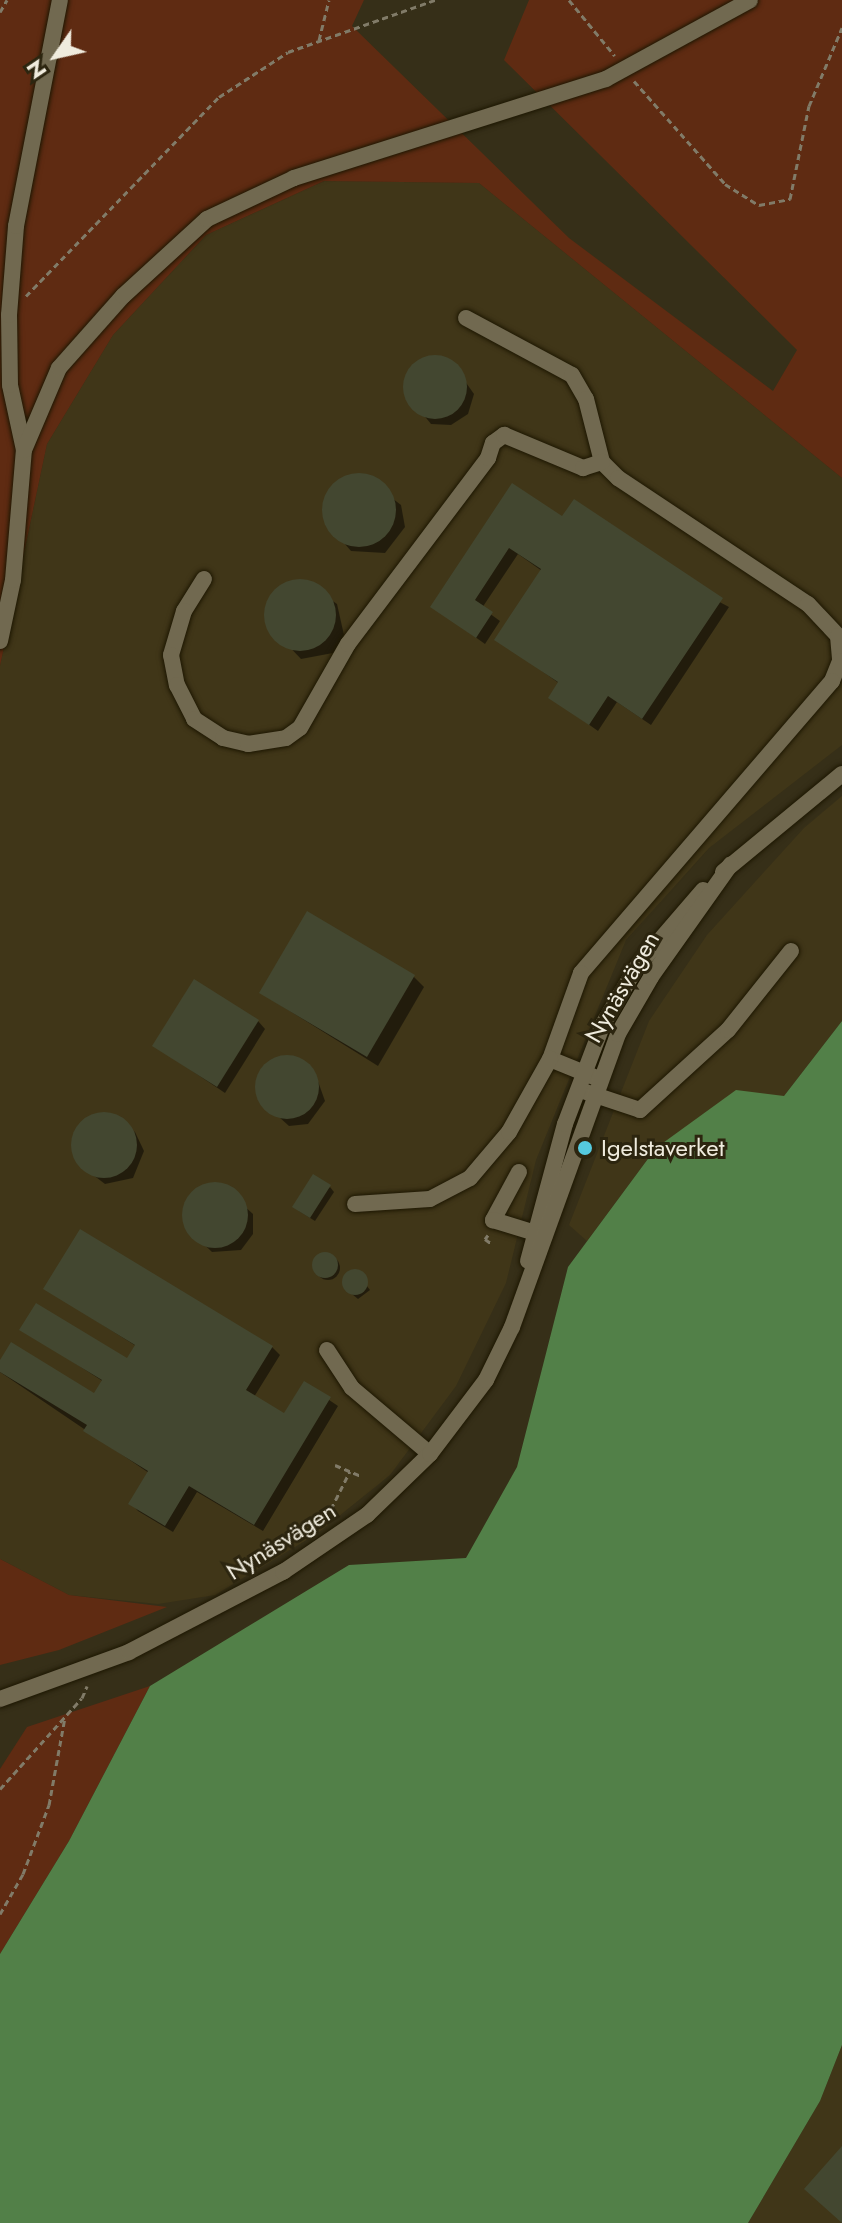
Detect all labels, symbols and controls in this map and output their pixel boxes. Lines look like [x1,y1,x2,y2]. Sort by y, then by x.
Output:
north arrow [16,16,96,96]
text: N [18,53,54,86]
street label: Nynäsvägen [579,926,665,1048]
place label: Igelstaverket [601,1134,724,1162]
marker: Igelstaverket [576,1139,594,1157]
street label: Nynäsvägen [221,1496,341,1586]

